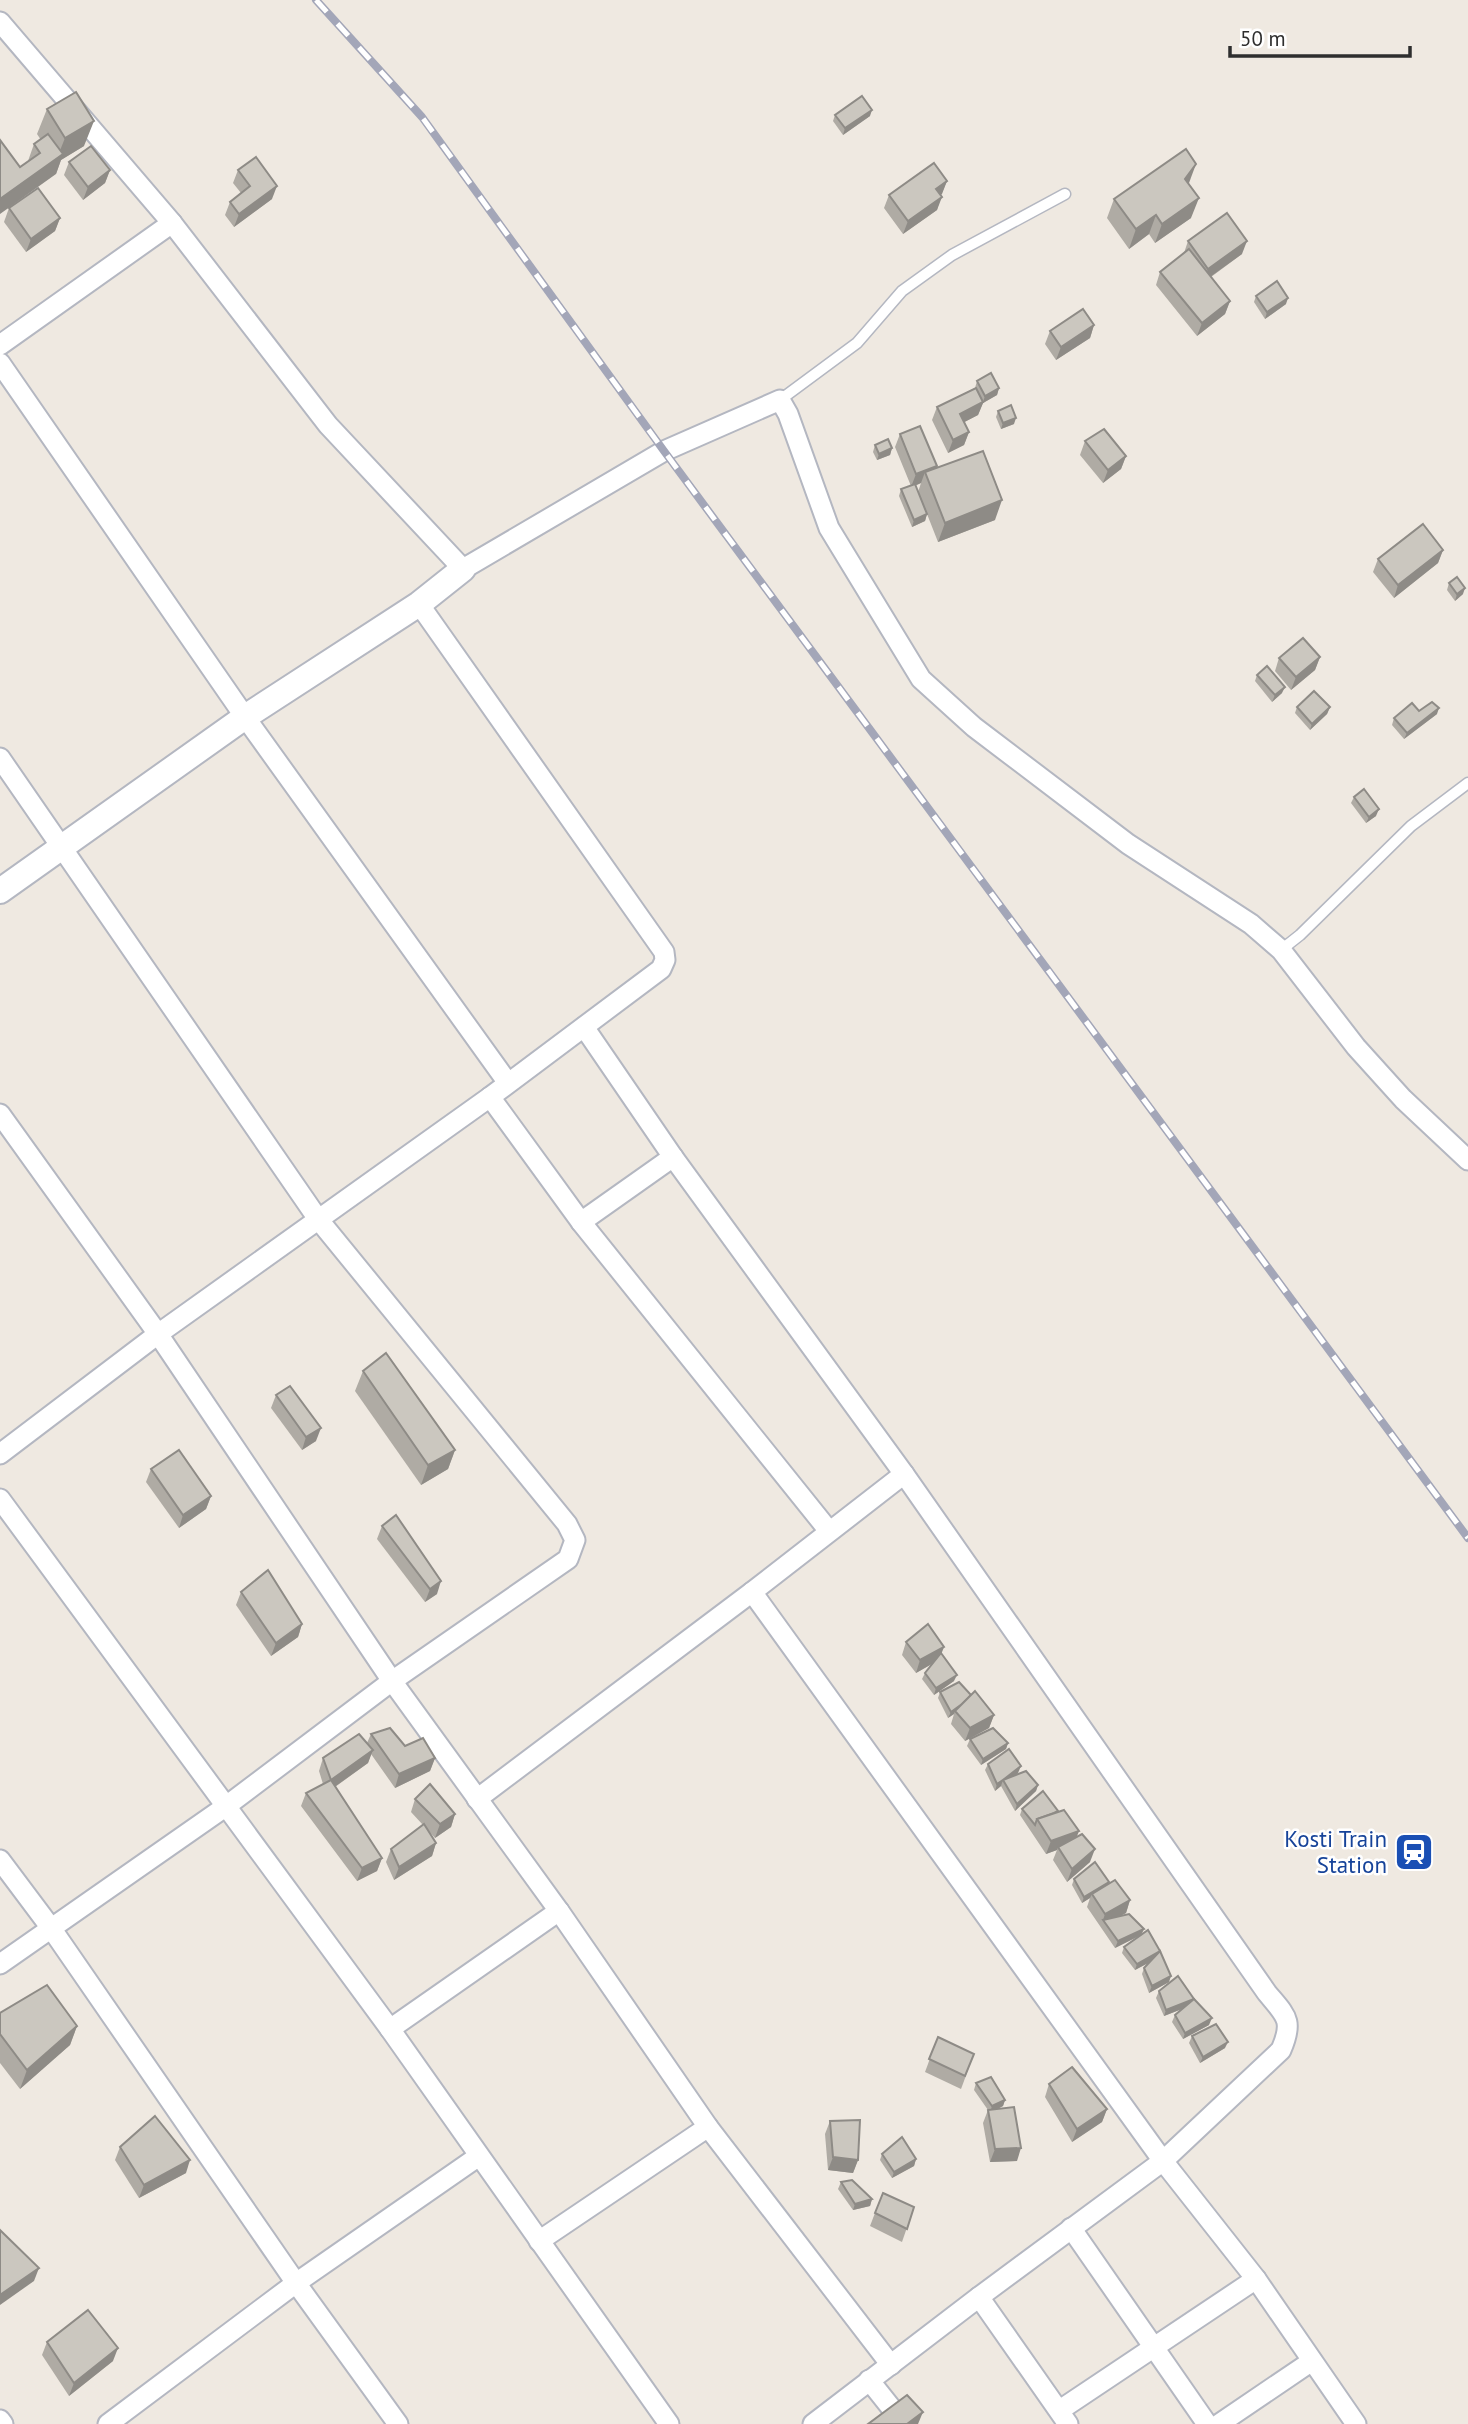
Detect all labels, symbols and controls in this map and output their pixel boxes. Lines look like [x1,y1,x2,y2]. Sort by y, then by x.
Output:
scale bar [1230,14,1410,58]
text: 50 m [1240,25,1286,52]
place label: Kosti Train Station [1284,1824,1387,1879]
station icon: Kosti Train Station [1393,1831,1435,1873]

